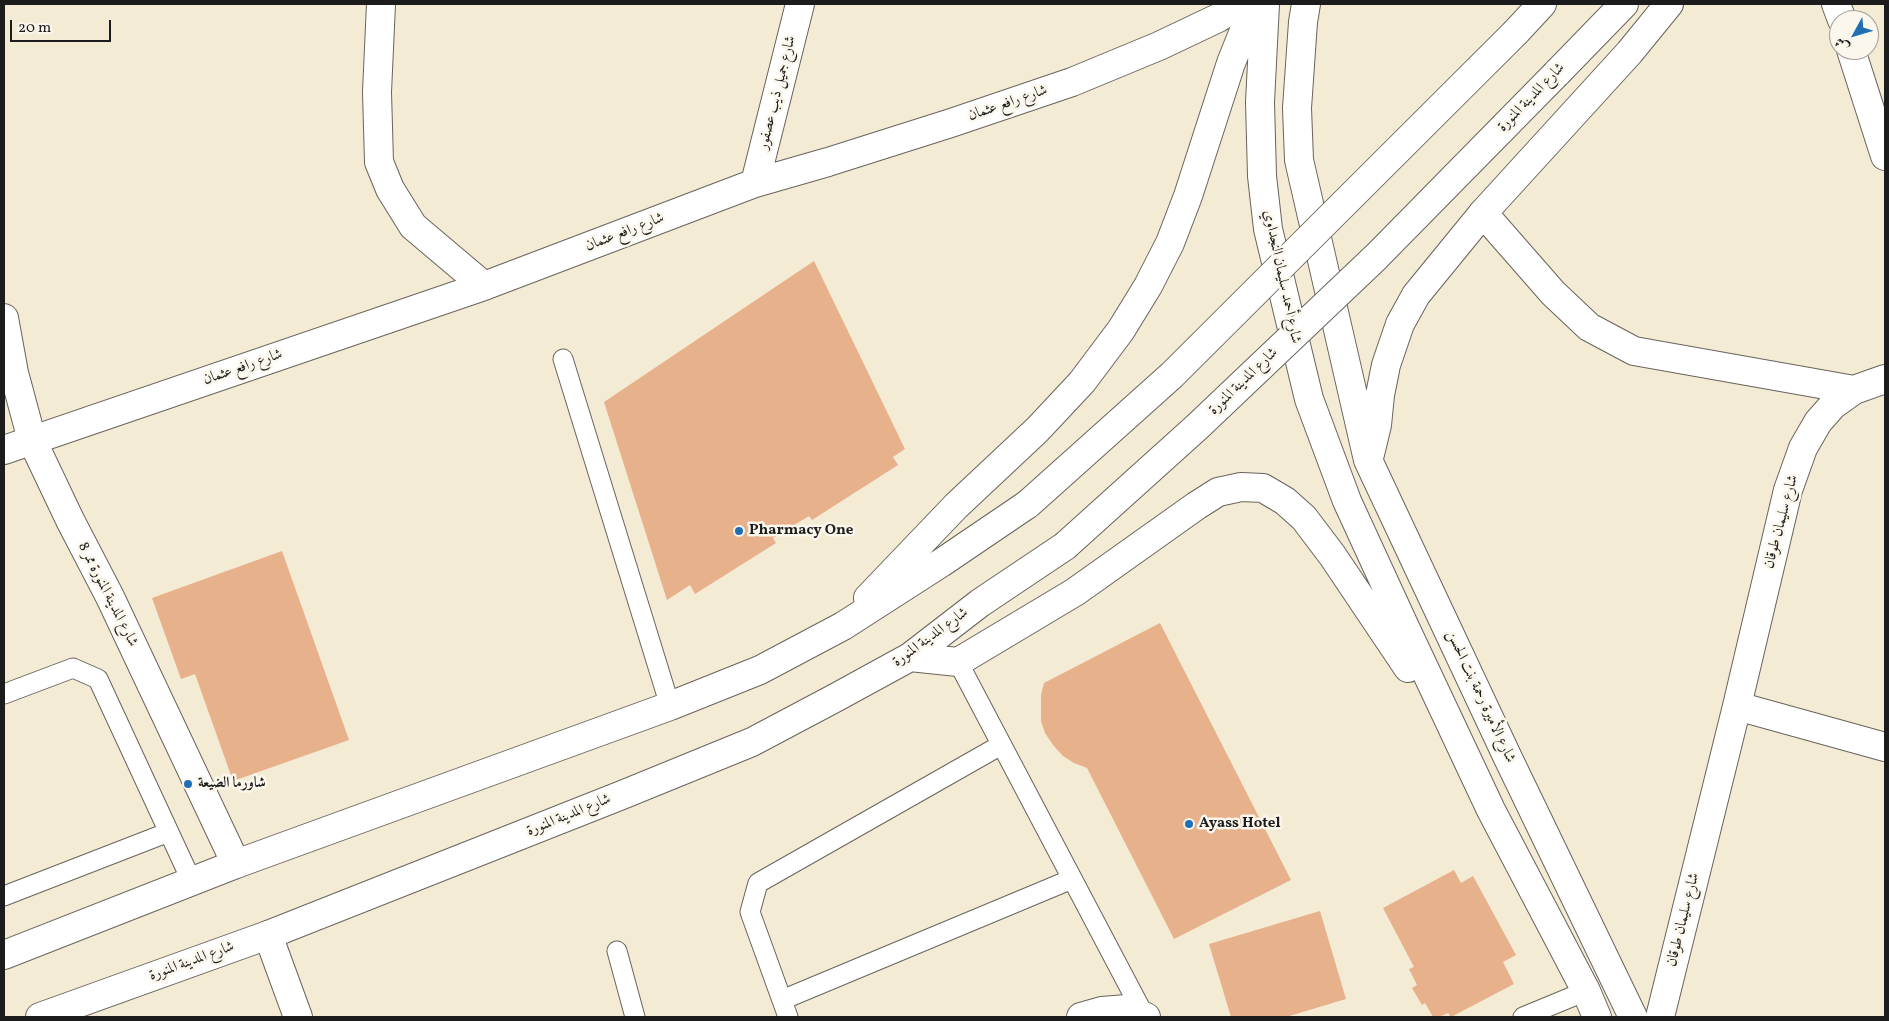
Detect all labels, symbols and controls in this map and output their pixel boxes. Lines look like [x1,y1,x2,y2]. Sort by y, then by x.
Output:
scale bar [12,10,114,42]
north arrow [1829,10,1879,60]
text: 20 m [18,18,51,39]
text: ش [1831,33,1854,56]
street label: شارع جميل ذيب عصفور [755,34,801,152]
street label: شارع المدينة المنورة [1495,60,1569,136]
street label: شارع رافع عثمان [966,82,1050,126]
street label: شارع أحمد سليمان النجداوي [1258,209,1304,345]
street label: شارع رافع عثمان [583,210,667,256]
street label: شارع المدينة المنورة [1206,345,1282,419]
street label: شارع رافع عثمان [201,346,285,390]
street label: شارع سليمان طوقان [1761,473,1803,571]
place label: Pharmacy One [749,522,853,540]
marker: Pharmacy One [733,525,745,537]
street label: شارع المدينة المنورة ممر 8 [73,540,141,650]
street label: شارع المدينة المنورة [890,604,972,672]
street label: شارع الأميرة رحمة بنت الحسن [1441,628,1519,766]
place label: شاورما الضيعة [198,775,266,793]
marker: شاورما الضيعة [182,778,194,790]
street label: شارع المدينة المنورة [524,791,614,841]
place label: Ayass Hotel [1199,815,1281,833]
marker: Ayass Hotel [1183,818,1195,830]
street label: شارع سليمان طوقان [1664,871,1704,969]
street label: شارع المدينة المنورة [147,938,237,986]

